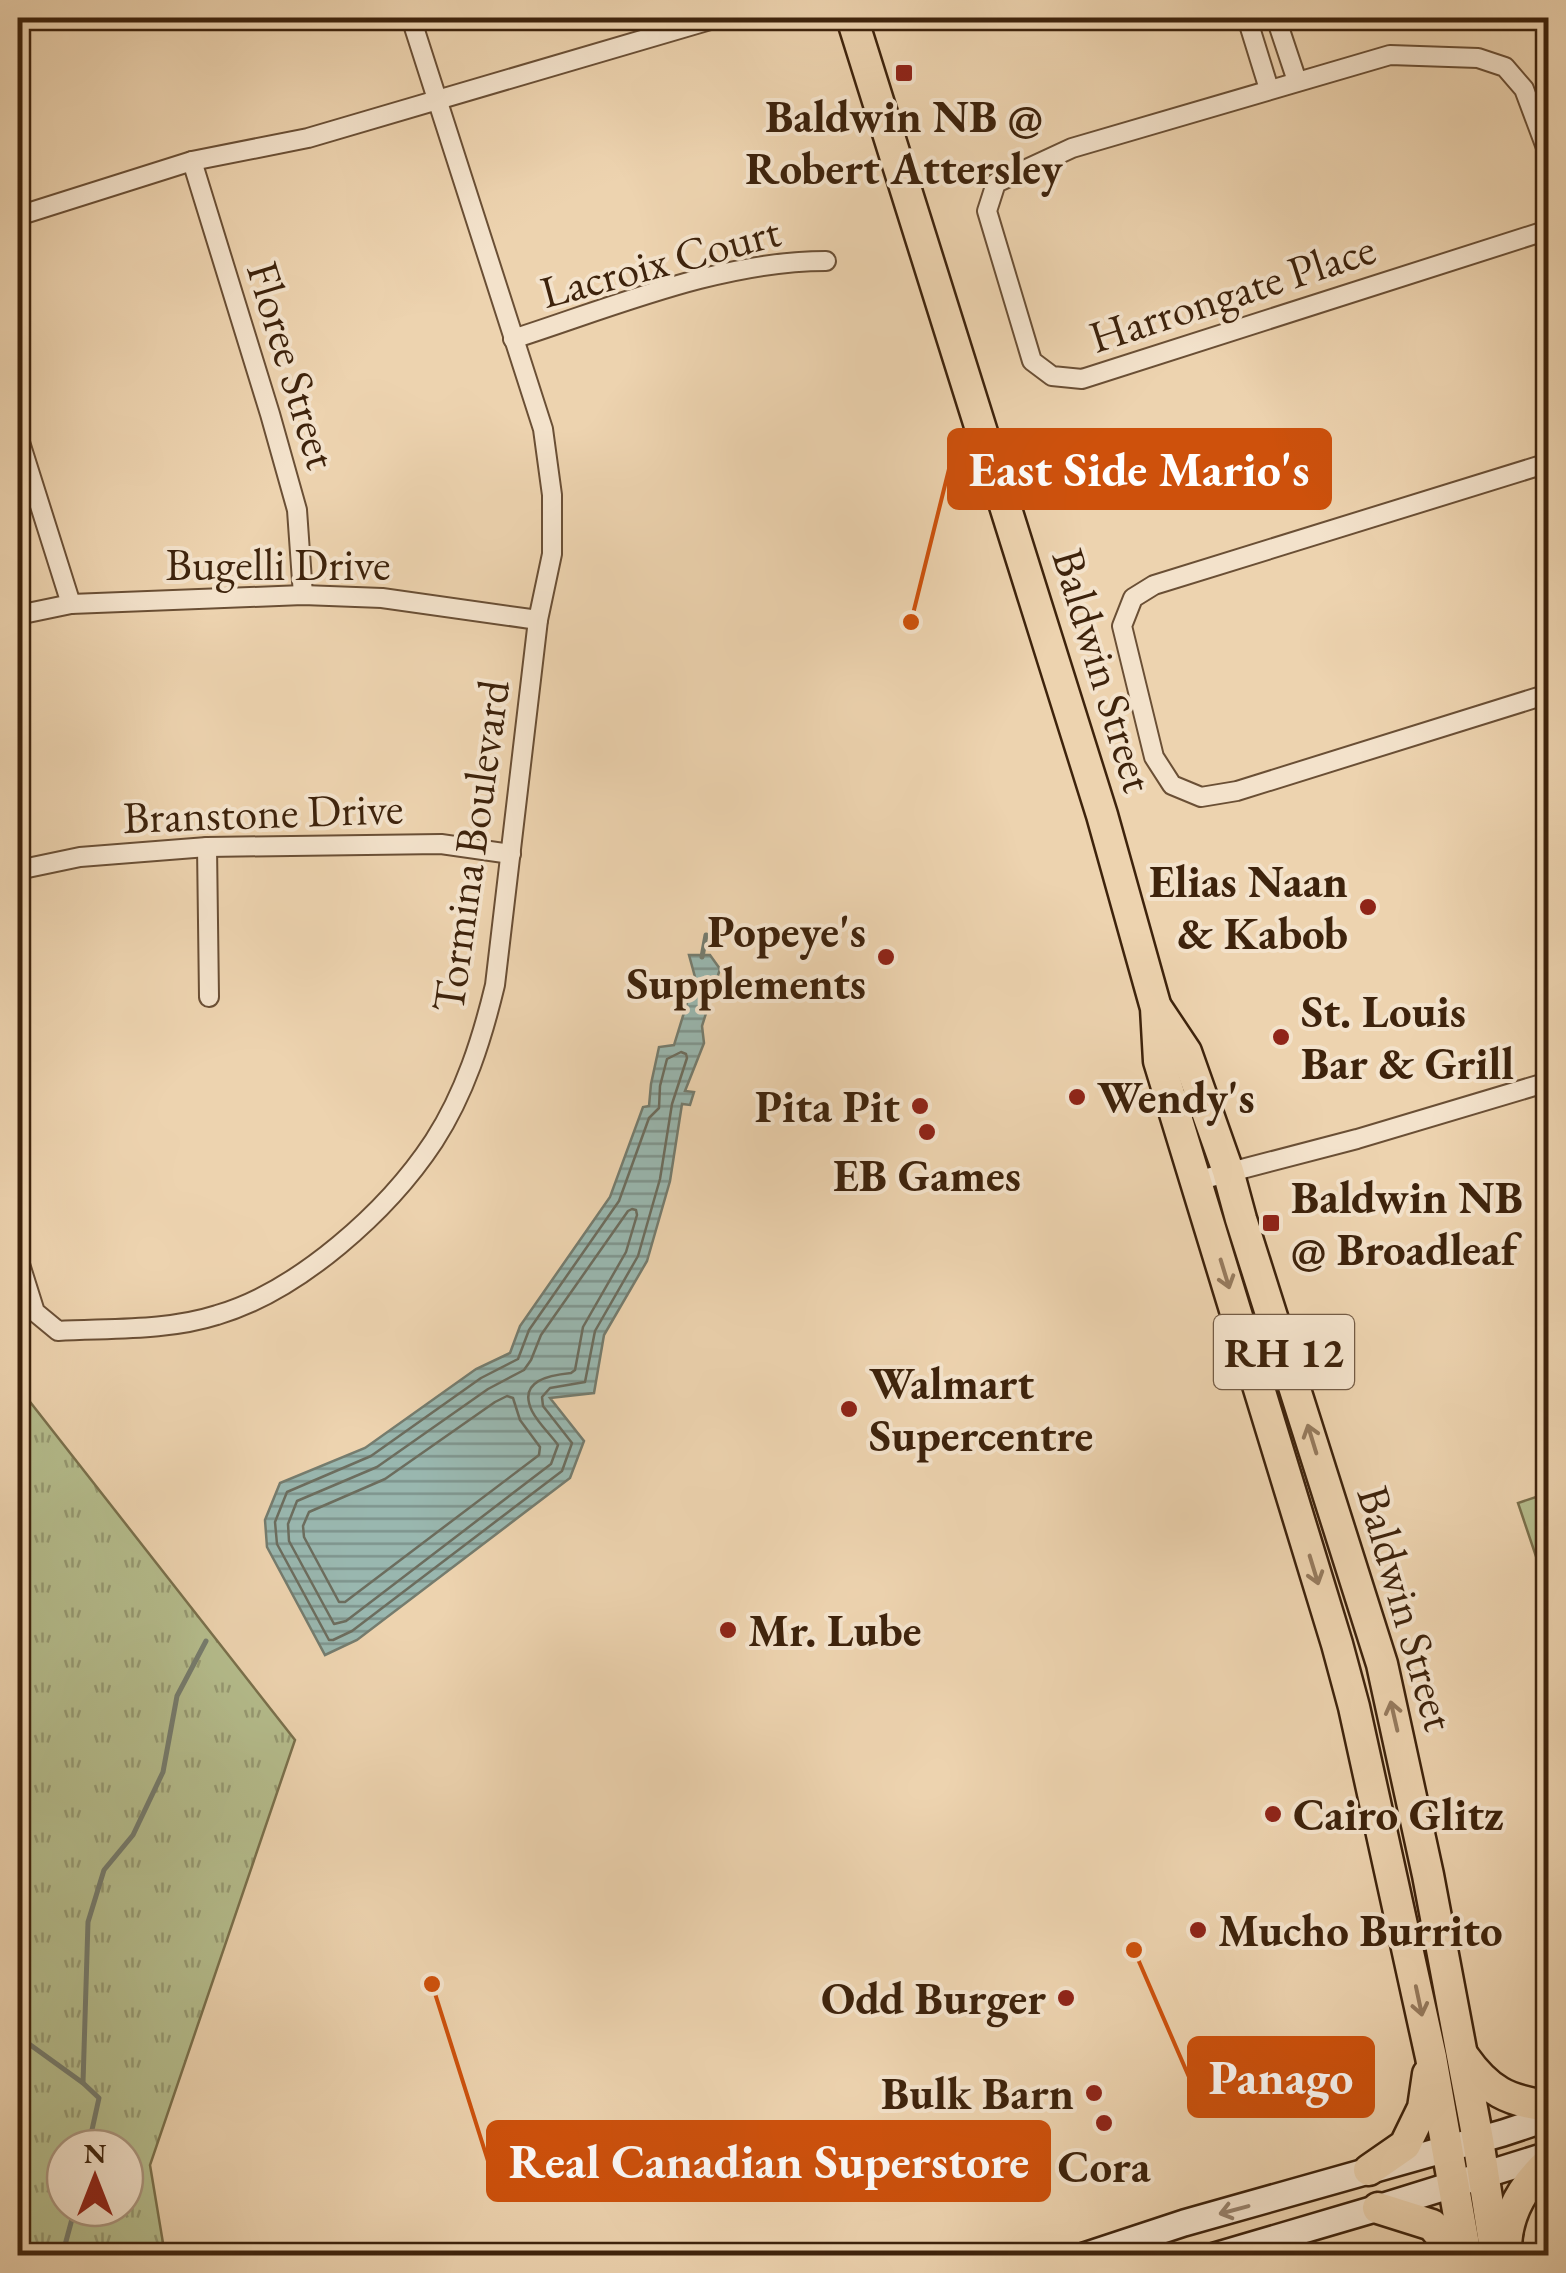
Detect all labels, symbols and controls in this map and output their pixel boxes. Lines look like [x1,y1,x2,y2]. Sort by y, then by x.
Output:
marker: Baldwin NB @ Robert Attersley [893,62,915,84]
place label: Baldwin NB @ Robert Attersley [745,87,1063,197]
street label: Lacroix Court [534,201,786,321]
street label: Harrongate Place [1082,218,1382,366]
street label: Floree Street [234,254,352,476]
callout: East Side Mario's [949,430,1330,508]
text: East Side Mario's [969,438,1310,500]
street label: Bugelli Drive [165,535,391,593]
street label: Baldwin Street [1040,541,1168,799]
street label: Tormina Boulevard [418,676,522,1016]
street label: Branstone Drive [122,778,404,846]
place label: Elias Naan & Kabob [1149,852,1348,962]
marker: Elias Naan & Kabob [1357,896,1379,918]
place label: Popeye's Supplements [626,902,866,1012]
marker: Popeye's Supplements [875,946,897,968]
place label: St. Louis Bar & Grill [1301,982,1514,1092]
marker: St. Louis Bar & Grill [1270,1026,1292,1048]
place label: Wendy's [1097,1068,1255,1126]
place label: Pita Pit [755,1077,900,1135]
marker: Wendy's [1066,1086,1088,1108]
marker: Pita Pit [909,1095,931,1117]
marker: EB Games [916,1121,938,1143]
place label: EB Games [833,1146,1021,1204]
place label: Baldwin NB @ Broadleaf [1291,1168,1523,1278]
marker: Baldwin NB @ Broadleaf [1260,1212,1282,1234]
one-way arrow [1217,1258,1235,1289]
road number: RH 12 [1214,1315,1354,1389]
place label: Walmart Supercentre [869,1354,1093,1464]
marker: Walmart Supercentre [838,1398,860,1420]
one-way arrow [1301,1424,1319,1456]
street label: Baldwin Street [1344,1479,1470,1737]
one-way arrow [1306,1554,1324,1585]
place label: Mr. Lube [748,1601,921,1659]
marker: Mr. Lube [717,1619,739,1641]
one-way arrow [1384,1701,1402,1733]
place label: Cairo Glitz [1293,1785,1504,1843]
marker: Cairo Glitz [1262,1803,1284,1825]
place label: Mucho Burrito [1218,1901,1503,1959]
marker: Mucho Burrito [1187,1919,1209,1941]
place label: Odd Burger [821,1969,1046,2028]
one-way arrow [1411,1984,1429,2016]
marker: Odd Burger [1055,1987,1077,2009]
callout: Panago [1189,2038,1373,2116]
text: Panago [1209,2046,1353,2108]
place label: Bulk Barn [881,2064,1074,2122]
marker: Bulk Barn [1083,2082,1105,2104]
marker: Cora [1093,2112,1115,2134]
callout: Real Canadian Superstore [488,2122,1049,2200]
north arrow [45,2128,145,2228]
text: Real Canadian Superstore [509,2130,1029,2192]
text: N [84,2135,107,2171]
place label: Cora [1058,2137,1151,2195]
one-way arrow [1219,2201,1250,2220]

